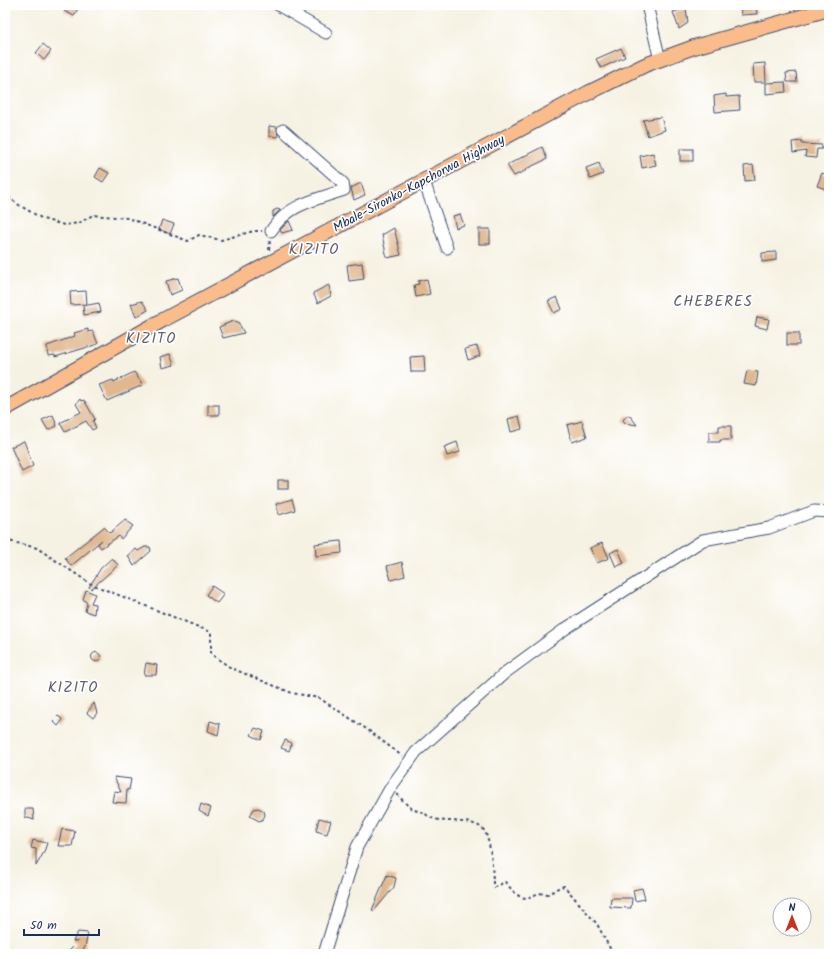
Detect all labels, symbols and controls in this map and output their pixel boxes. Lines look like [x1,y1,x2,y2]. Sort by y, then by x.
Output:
street label: Mbale-Sironko-Kapchorwa Highway [329,129,510,238]
district label: KIZITO [289,238,339,262]
district label: CHEBERES [673,290,753,314]
district label: KIZITO [126,327,176,351]
district label: KIZITO [48,676,98,700]
north arrow [772,897,812,937]
text: N [789,899,796,917]
scale bar [24,911,99,937]
text: 50 m [30,916,57,935]

